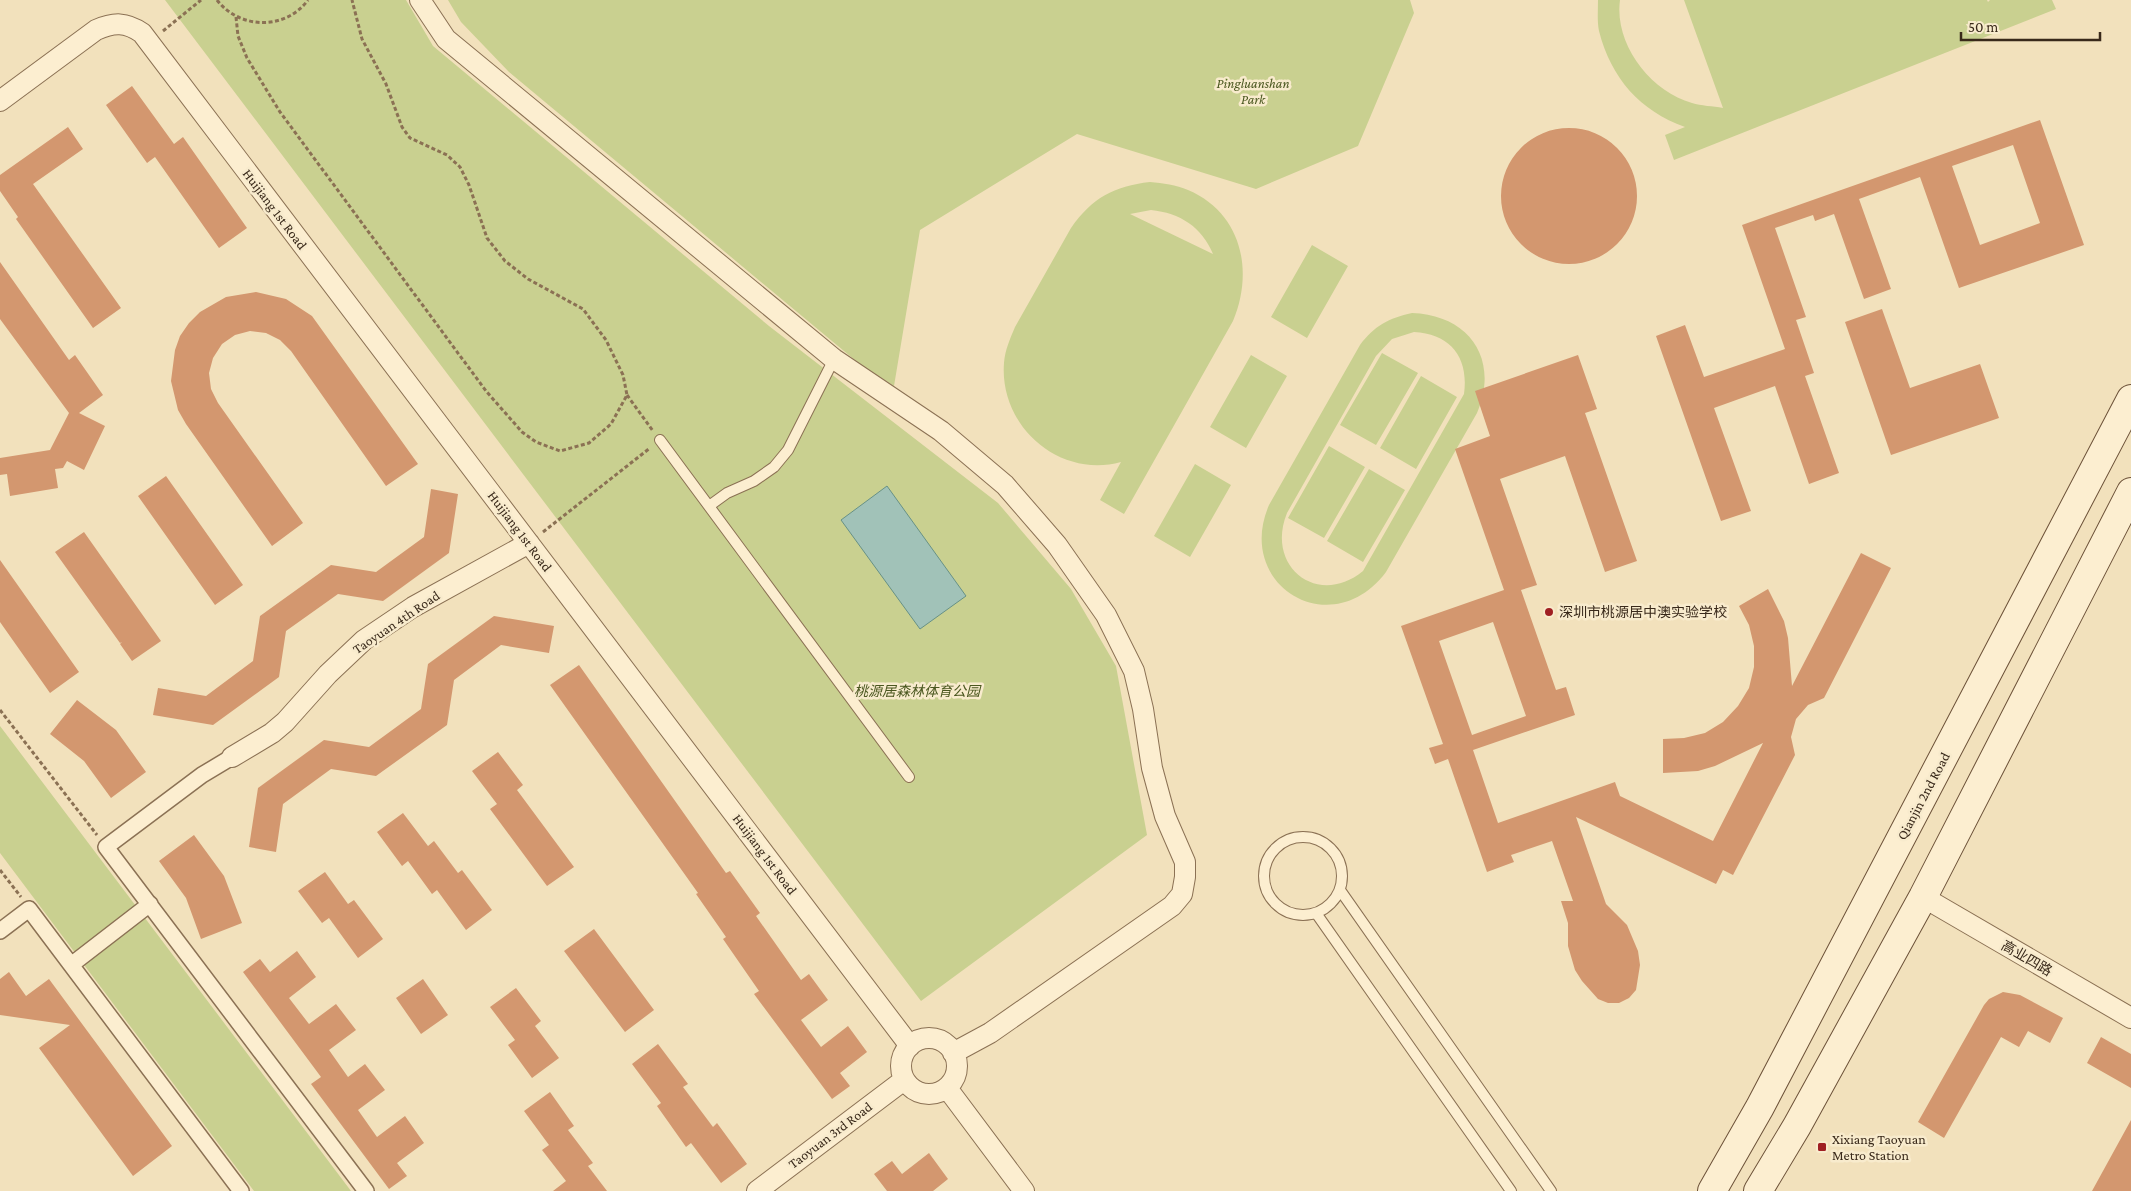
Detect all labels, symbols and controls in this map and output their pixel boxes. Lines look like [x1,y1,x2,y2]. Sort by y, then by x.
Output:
scale bar [1961,10,2100,42]
text: 50 m [1968,19,1998,35]
park label: Pingluanshan Park [1217,75,1289,107]
street label: Huijiang 1st Road [239,166,311,253]
street label: Huijiang 1st Road [484,488,556,575]
street label: Taoyuan 4th Road [349,587,443,657]
place label: 深圳市桃源居中澳实验学校 [1559,604,1727,620]
marker: 深圳市桃源居中澳实验学校 [1543,606,1555,618]
park label: 桃源居森林体育公园 [854,683,982,699]
street label: Qianjin 2nd Road [1893,749,1954,843]
street label: Huijiang 1st Road [729,811,801,898]
street label: 高业四路 [1999,937,2055,979]
street label: Taoyuan 3rd Road [785,1098,876,1172]
place label: Xixiang Taoyuan Metro Station [1832,1131,1926,1163]
marker: Xixiang Taoyuan Metro Station [1816,1141,1828,1153]

